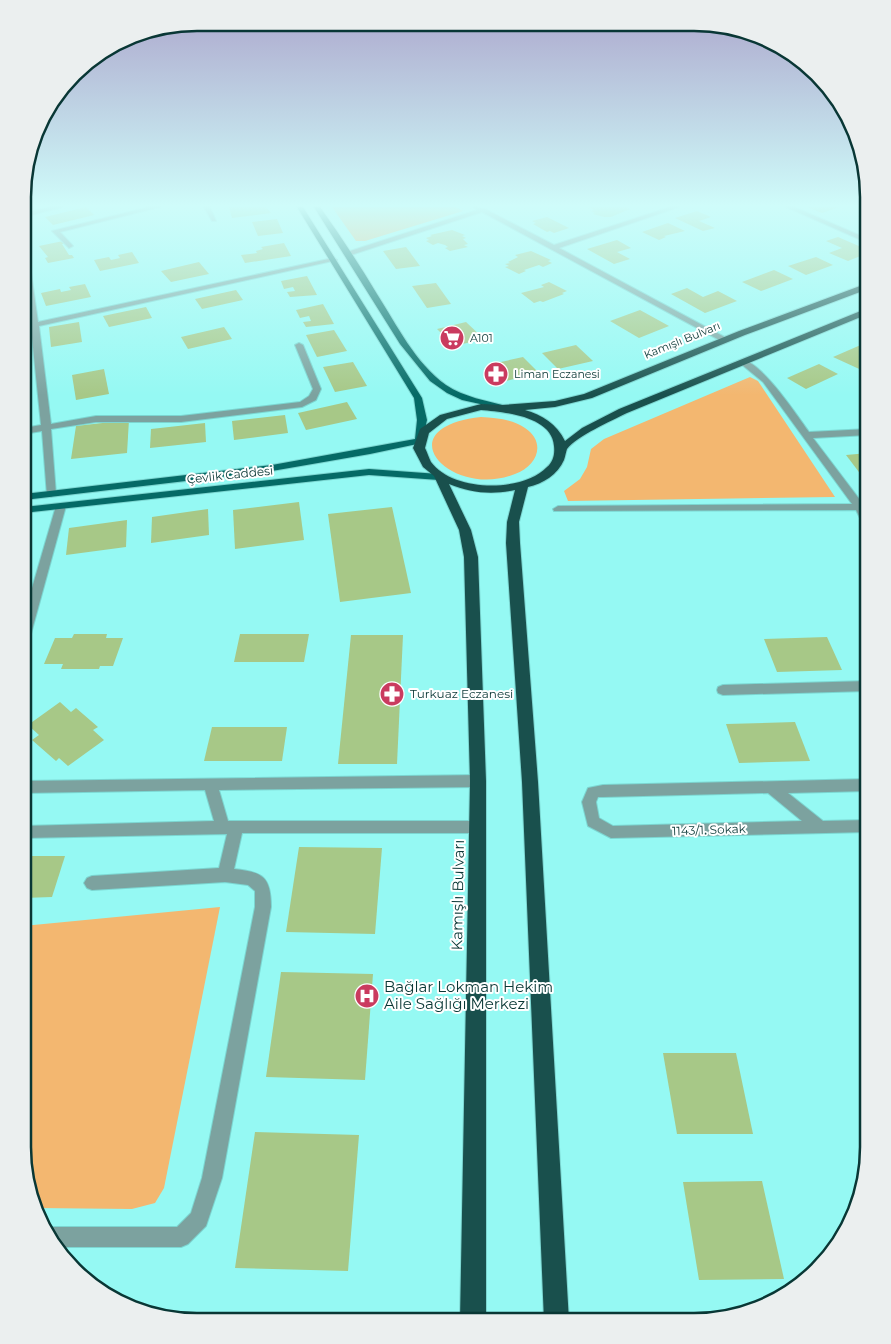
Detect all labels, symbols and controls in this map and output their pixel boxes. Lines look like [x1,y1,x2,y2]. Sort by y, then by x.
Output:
street label: Kamışlı Bulvarı [642,318,722,362]
supermarket icon: A101 [439,325,465,351]
place label: A101 [470,331,493,345]
pharmacy icon: Liman Eczanesi [483,361,509,387]
place label: Liman Eczanesi [514,367,600,381]
street label: Çevlik Caddesi [186,463,274,486]
pharmacy icon: Turkuaz Eczanesi [379,681,405,707]
place label: Turkuaz Eczanesi [410,686,513,701]
street label: 1143/1. Sokak [672,821,747,838]
street label: Kamışlı Bulvarı [447,840,468,950]
place label: Bağlar Lokman Hekim Aile Sağlığı Merkezi [384,977,553,1013]
hospital icon: Bağlar Lokman Hekim Aile Sağlığı Merkezi [354,983,380,1009]

